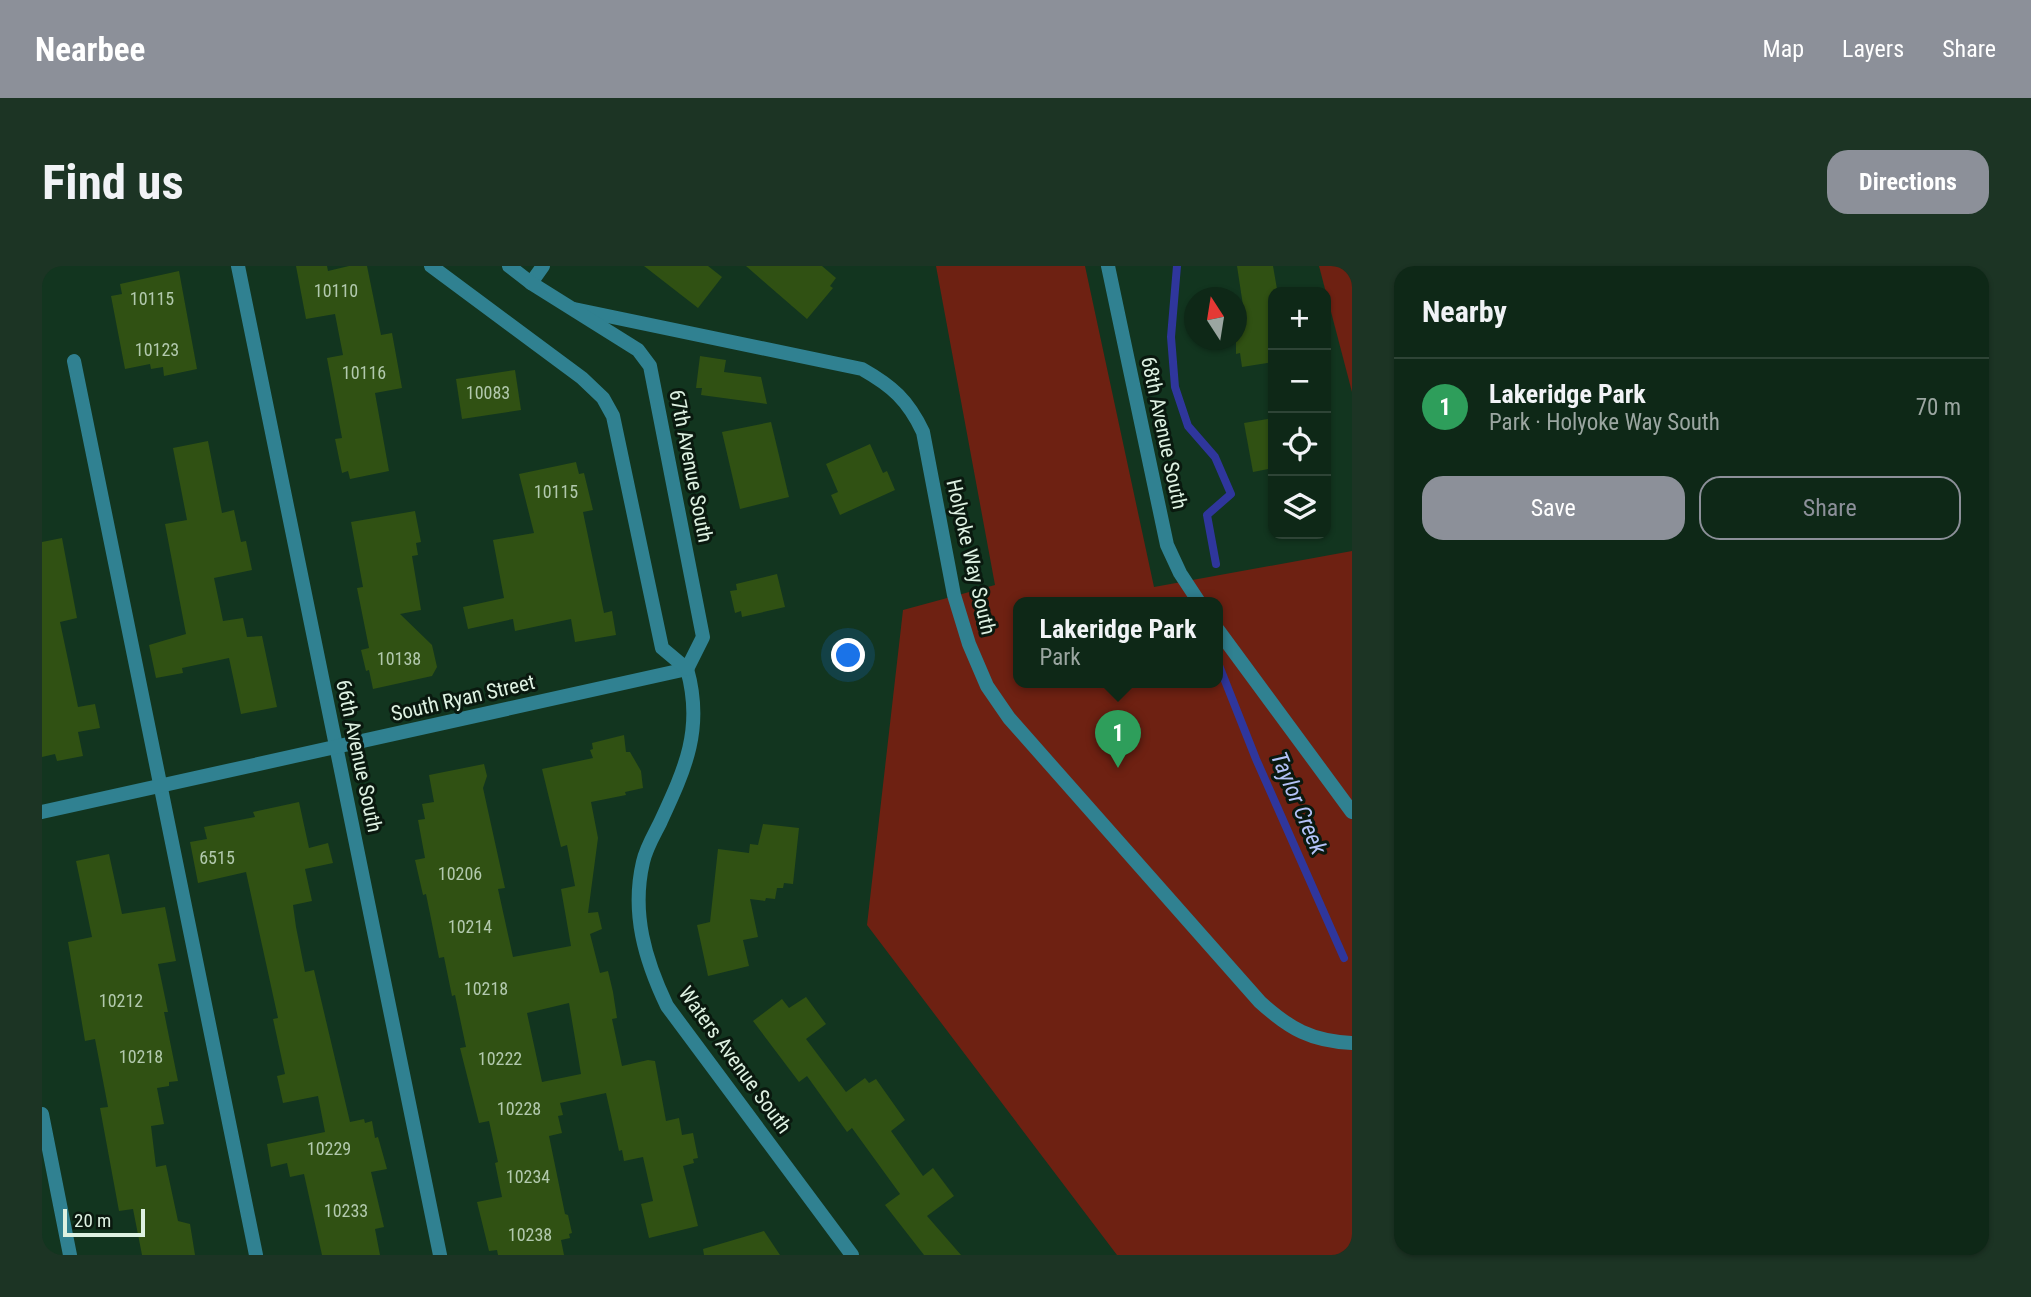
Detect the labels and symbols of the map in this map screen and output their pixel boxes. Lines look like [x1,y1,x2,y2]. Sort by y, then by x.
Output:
house number: 10110 [314,280,358,301]
north arrow [1184,287,1247,350]
house number: 10115 [130,288,174,309]
house number: 10123 [135,339,179,360]
street label: 68th Avenue South [1136,355,1192,511]
house number: 10116 [342,362,386,383]
house number: 10083 [466,382,510,403]
street label: 67th Avenue South [664,388,718,544]
street label: Holyoke Way South [941,477,1001,637]
house number: 10115 [534,481,578,502]
your location [831,638,865,672]
house number: 10138 [377,648,421,669]
street label: South Ryan Street [389,670,537,726]
street label: 66th Avenue South [331,678,387,834]
pin: 1 [1095,710,1141,768]
water label: Taylor Creek [1265,748,1333,859]
house number: 6515 [199,847,235,868]
house number: 10206 [438,863,482,884]
house number: 10214 [448,916,492,937]
house number: 10218 [464,978,508,999]
street label: Waters Avenue South [674,982,796,1138]
house number: 10212 [99,990,143,1011]
house number: 10218 [119,1046,163,1067]
house number: 10222 [478,1048,522,1069]
house number: 10228 [497,1098,541,1119]
house number: 10229 [307,1138,351,1159]
house number: 10234 [506,1166,550,1187]
house number: 10233 [324,1200,368,1221]
scale bar [63,1206,145,1238]
house number: 10238 [508,1224,552,1245]

